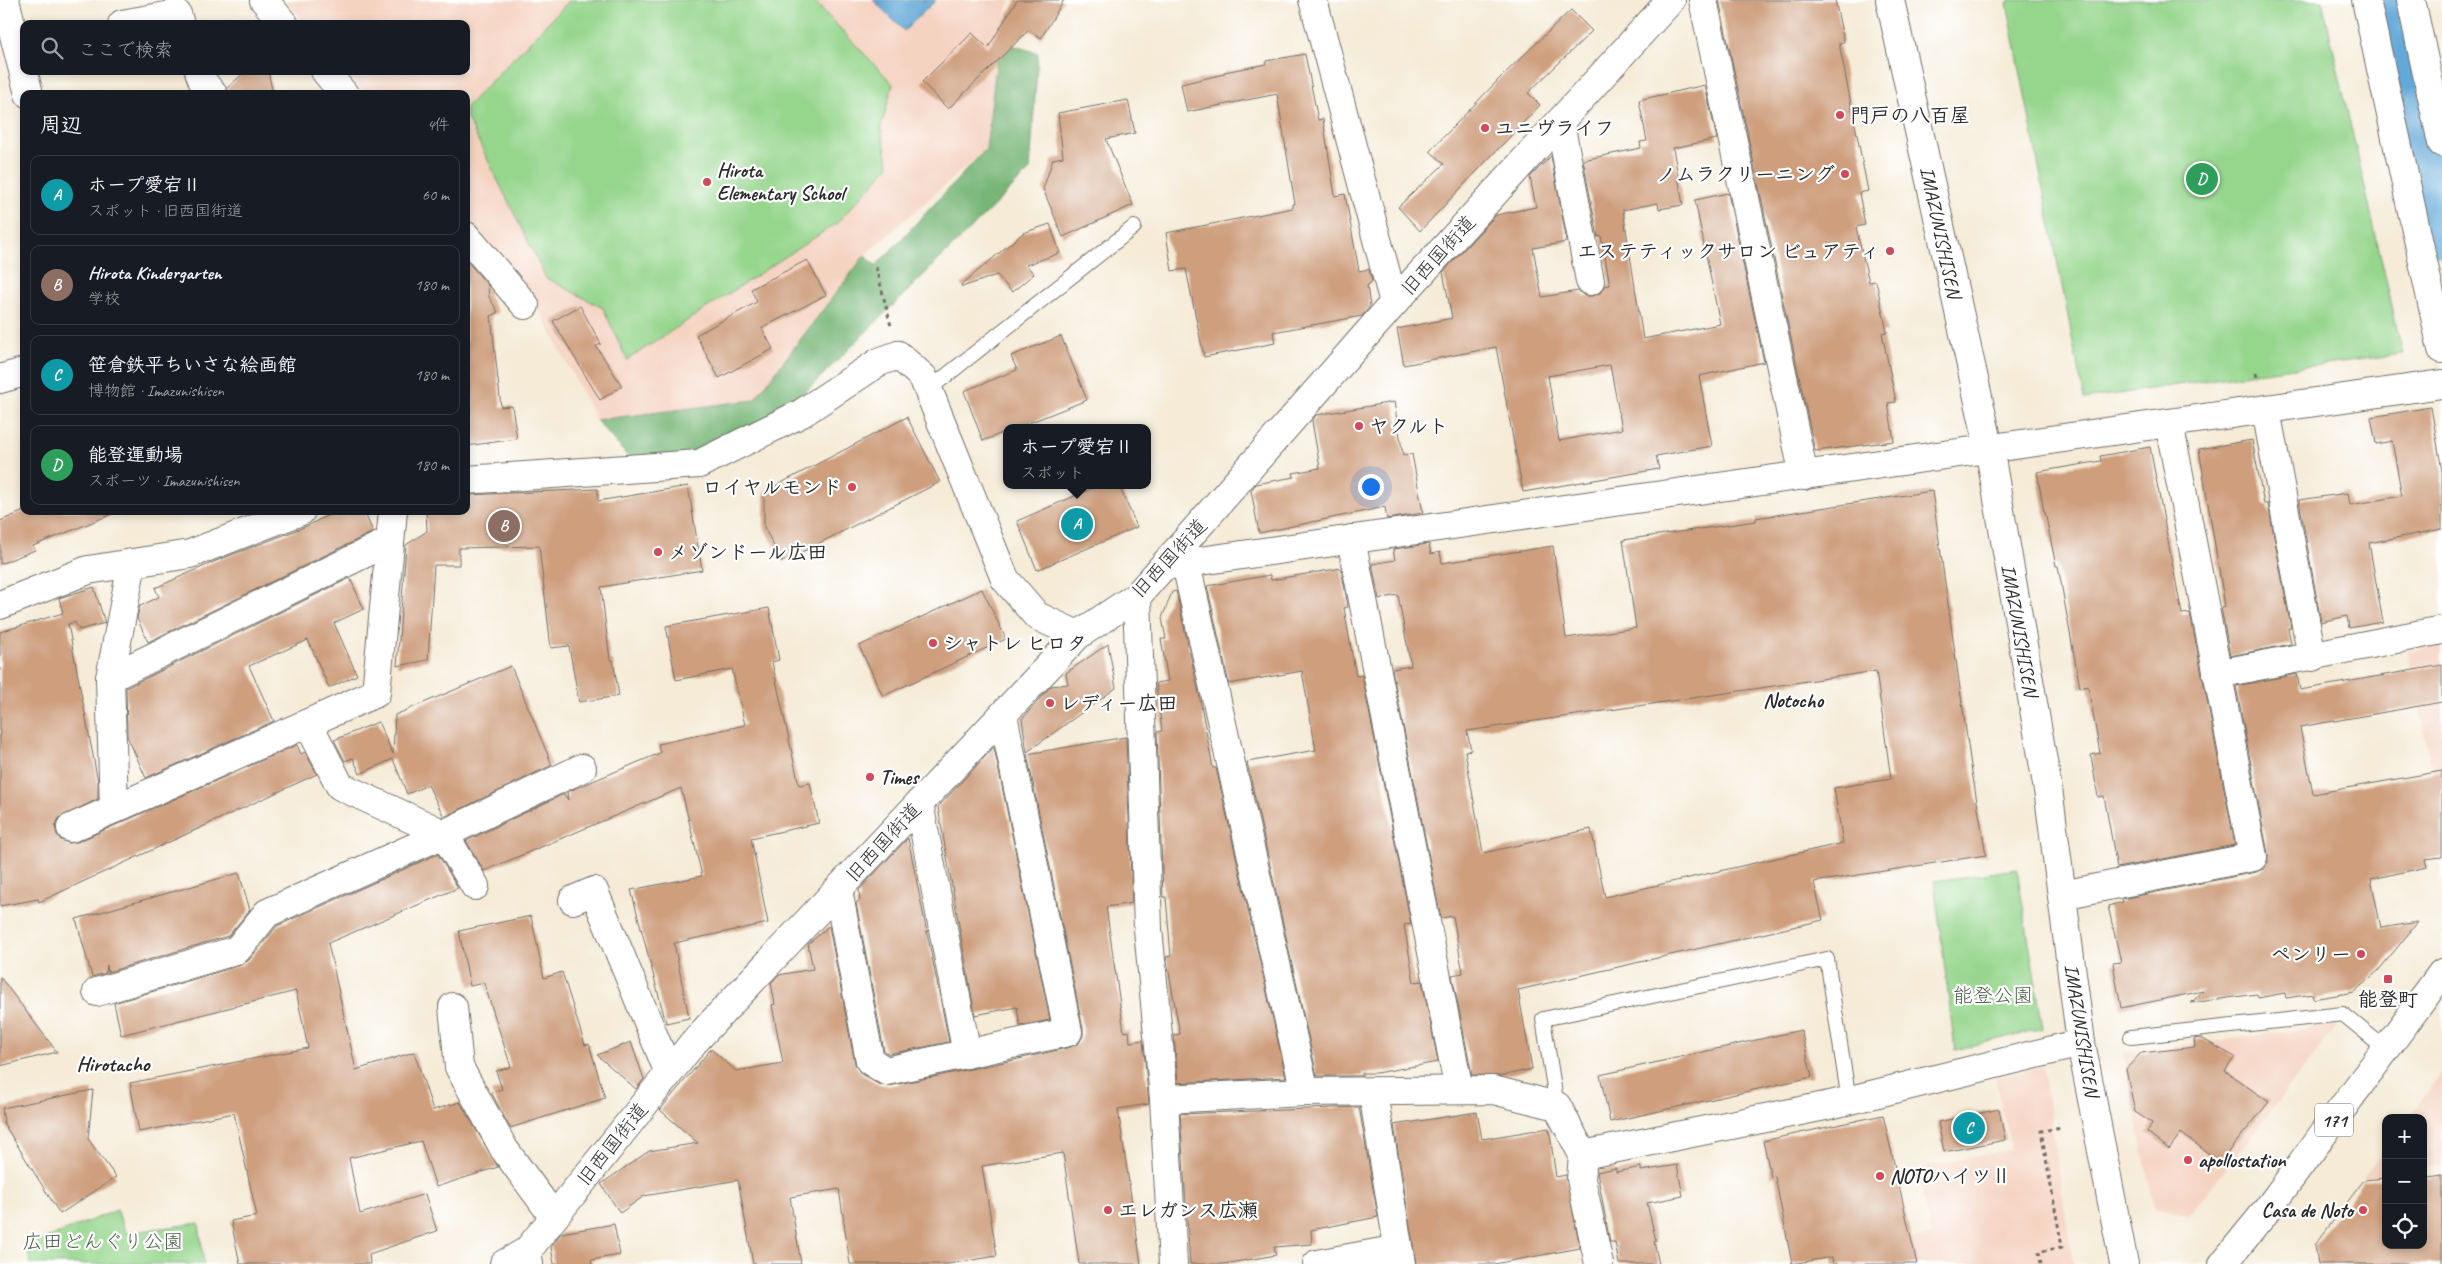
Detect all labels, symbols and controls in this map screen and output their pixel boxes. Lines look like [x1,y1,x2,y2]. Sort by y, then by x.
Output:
search box [20,20,470,75]
icon: search [38,34,66,62]
text: ここで検索 [78,38,173,62]
place label: 門戸の八百屋 [1850,103,1970,128]
marker: 門戸の八百屋 [1834,109,1846,121]
text: 周辺 [40,112,82,138]
text: 4件 [427,115,450,135]
place label: ユニヴライフ [1495,116,1615,141]
marker: ユニヴライフ [1479,122,1491,134]
place label: Hirota Elementary School [717,158,847,206]
pin: D [2186,160,2218,198]
place label: ノムラクリーニング [1656,162,1835,187]
street label: IMAZUNISHISEN [1914,164,1967,303]
marker: ノムラクリーニング [1839,168,1851,180]
text: ホープ愛宕Ⅱ [88,173,201,197]
marker: Hirota Elementary School [701,176,713,188]
text: A [53,185,61,205]
text: 60 m [422,185,449,205]
text: スポット · 旧西国街道 [88,201,243,221]
street label: 旧西国街道 [1396,210,1481,301]
place label: エステティックサロン ビュアティ [1577,239,1880,264]
marker: エステティックサロン ビュアティ [1884,245,1896,257]
text: Hirota Kindergarten [88,261,222,285]
text: B [53,275,61,295]
text: 180 m [415,275,449,295]
text: 学校 [88,289,120,309]
text: 笹倉鉄平ちいさな絵画館 [88,353,297,377]
text: C [53,365,61,385]
text: 180 m [415,365,449,385]
text: 博物館 · Imazunishisen [88,381,224,401]
place label: ヤクルト [1369,414,1448,439]
marker: ヤクルト [1353,420,1365,432]
popup [1003,424,1151,489]
text: ホープ愛宕Ⅱ [1020,435,1134,459]
text: 能登運動場 [88,443,183,467]
text: D [52,455,62,475]
text: 180 m [415,455,449,475]
text: スポット [1020,463,1084,483]
text: スポーツ · Imazunishisen [88,471,240,491]
your location [1358,474,1384,500]
place label: ロイヤルモンド [702,475,842,500]
marker: ロイヤルモンド [846,481,858,493]
pin: A [1061,505,1093,543]
pin: B [488,507,520,545]
street label: 旧西国街道 [1126,513,1213,603]
place label: メゾンドール広田 [668,540,827,565]
marker: メゾンドール広田 [652,546,664,558]
street label: IMAZUNISHISEN [1996,562,2044,701]
place label: シャトレ ヒロタ [943,631,1087,656]
marker: シャトレ ヒロタ [927,637,939,649]
district label: Notocho [1763,687,1824,713]
place label: レディー広田 [1060,691,1178,716]
marker: レディー広田 [1044,697,1056,709]
place label: Times [880,765,920,790]
marker: Times [864,771,876,783]
street label: 旧西国街道 [840,797,927,887]
place label: ペンリー [2271,942,2351,967]
marker: ペンリー [2355,948,2367,960]
street label: IMAZUNISHISEN [2059,962,2105,1101]
marker: 能登町 [2382,973,2394,985]
park label: 能登公園 [1953,983,2033,1008]
place label: 能登町 [2358,987,2418,1012]
district label: Hirotacho [77,1051,151,1077]
street label: 旧西国街道 [571,1098,654,1191]
road number: 171 [2315,1104,2353,1136]
pin: C [1953,1109,1985,1147]
map controls [2382,1114,2427,1249]
button: + [2382,1114,2427,1159]
place label: apollostation [2198,1148,2286,1173]
marker: apollostation [2182,1154,2194,1166]
button: − [2382,1159,2427,1204]
place label: NOTOハイツⅡ [1890,1164,2011,1189]
marker: NOTOハイツⅡ [1874,1170,1886,1182]
place label: エレガンス広瀬 [1118,1198,1258,1223]
place label: Casa de Noto [2261,1198,2355,1223]
marker: エレガンス広瀬 [1102,1204,1114,1216]
marker: Casa de Noto [2357,1204,2369,1216]
button: locate [2382,1204,2427,1249]
park label: 広田どんぐり公園 [23,1229,183,1254]

